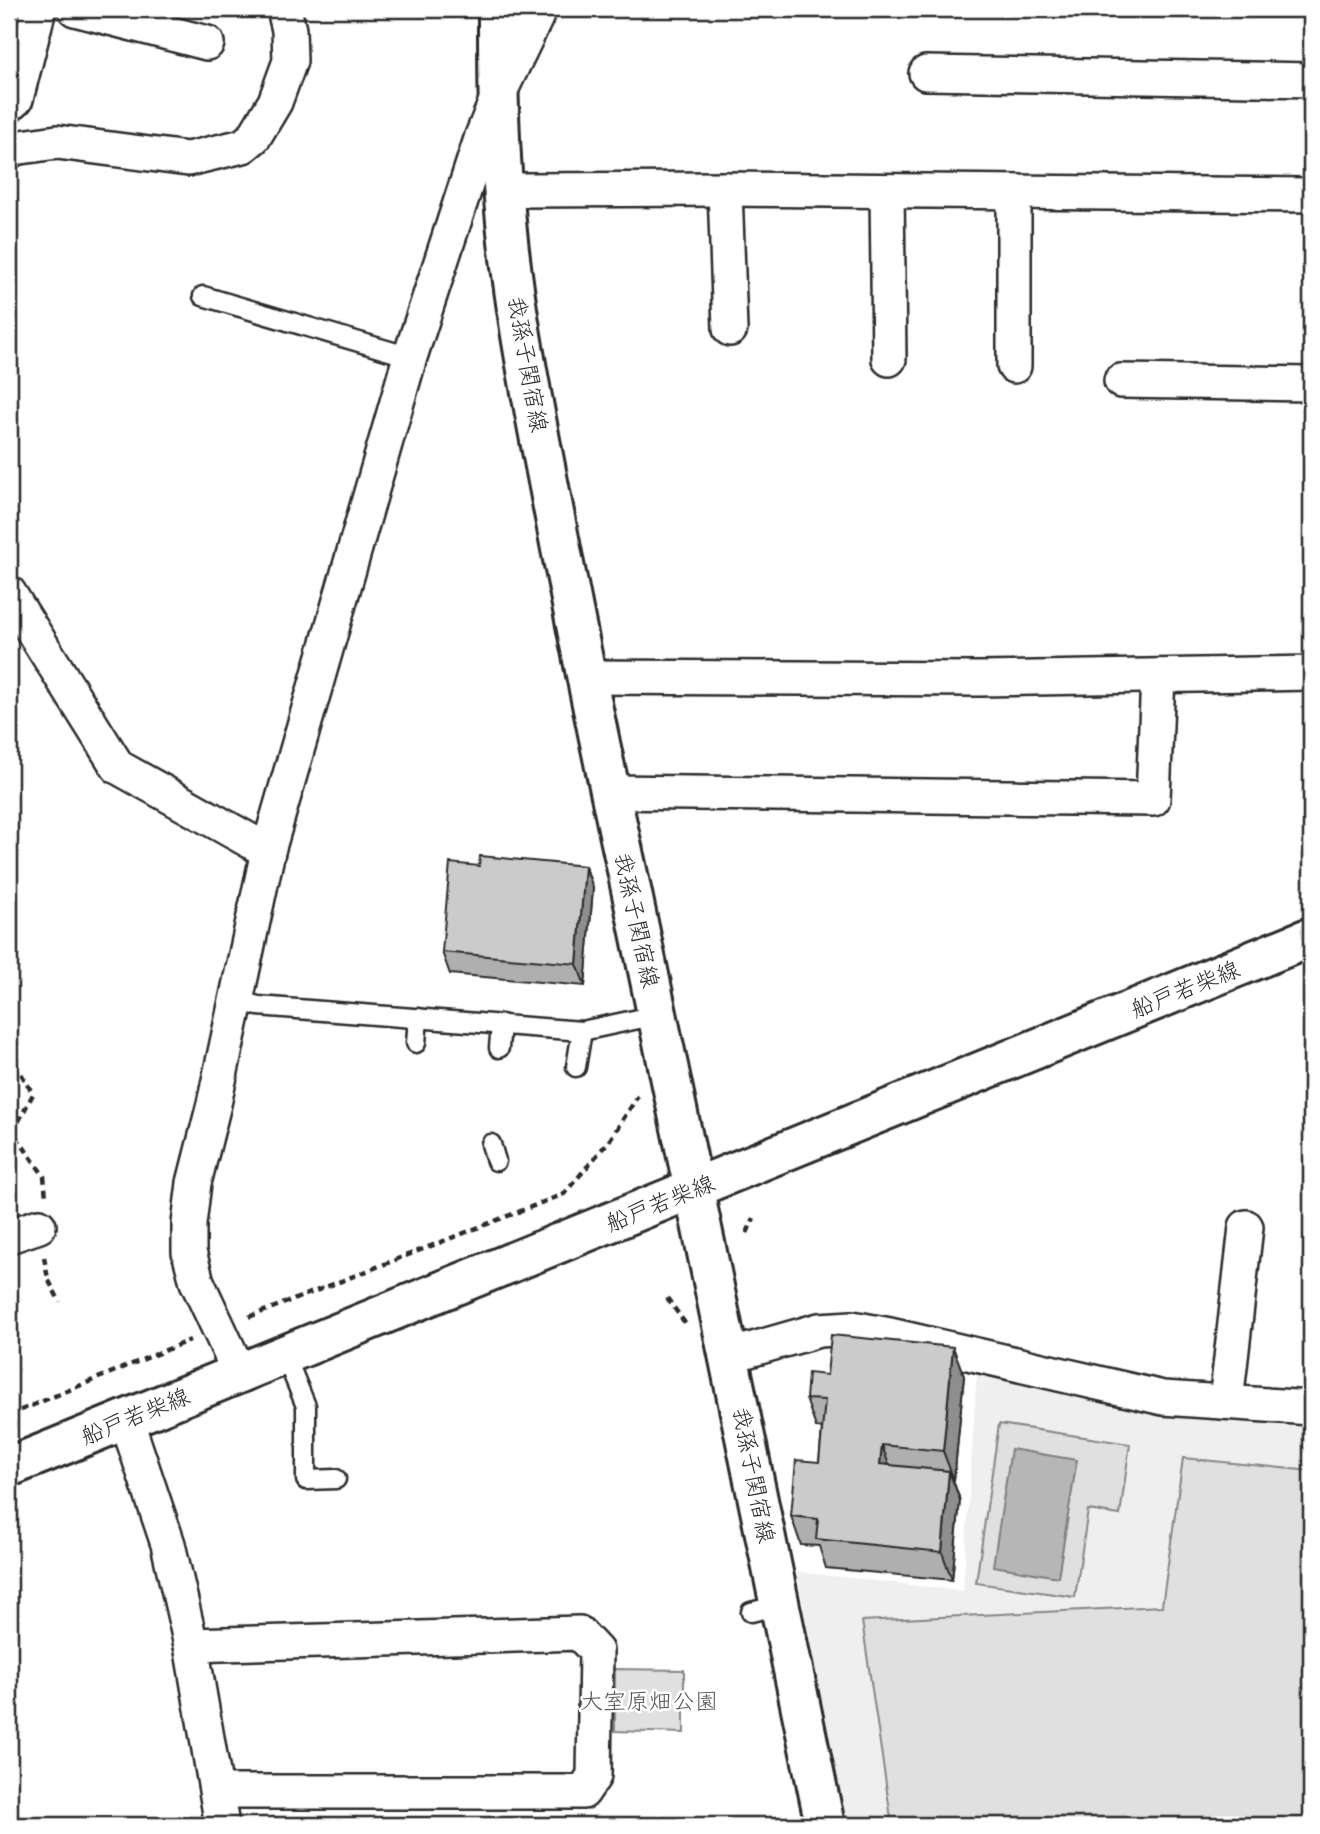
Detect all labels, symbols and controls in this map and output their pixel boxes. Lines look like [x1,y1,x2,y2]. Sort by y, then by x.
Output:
street label: 我孫子関宿線 [502,294,554,434]
street label: 我孫子関宿線 [609,850,665,990]
street label: 船戸若柴線 [1126,954,1244,1024]
street label: 船戸若柴線 [601,1168,719,1238]
street label: 船戸若柴線 [76,1381,194,1451]
street label: 我孫子関宿線 [727,1405,781,1545]
park label: 大室原畑公園 [580,1687,718,1715]

